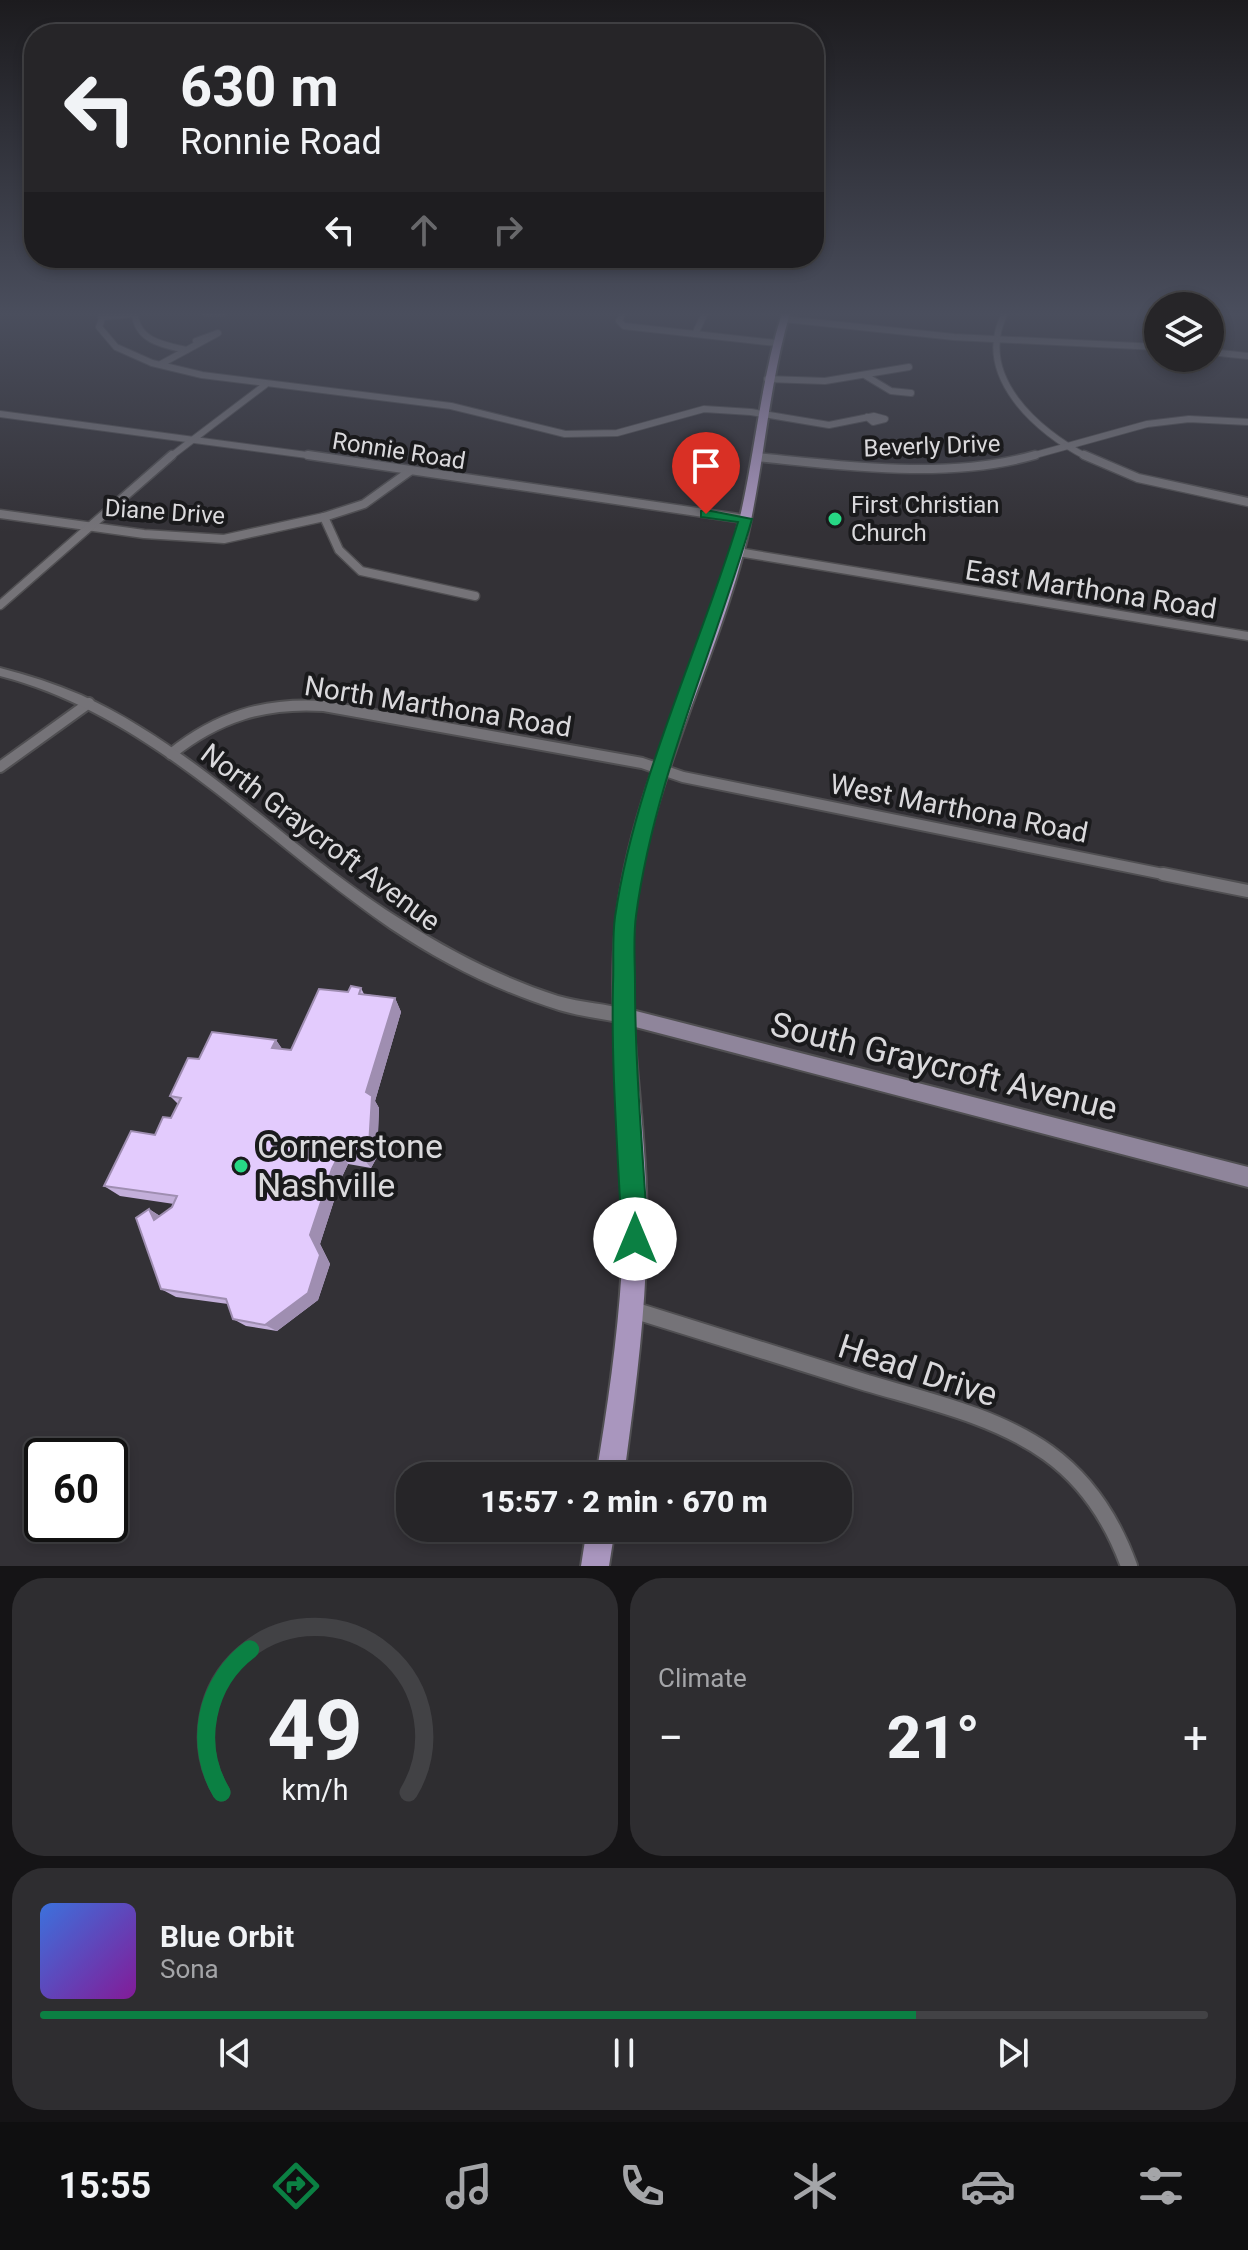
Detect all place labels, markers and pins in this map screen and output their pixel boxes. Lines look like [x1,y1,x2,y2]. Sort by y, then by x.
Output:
pin [672,432,740,514]
place label: First Christian Church [851,491,1000,547]
marker: First Christian Church [826,510,844,528]
place label: Cornerstone Nashville [257,1126,443,1205]
marker: Cornerstone Nashville [232,1157,250,1175]

